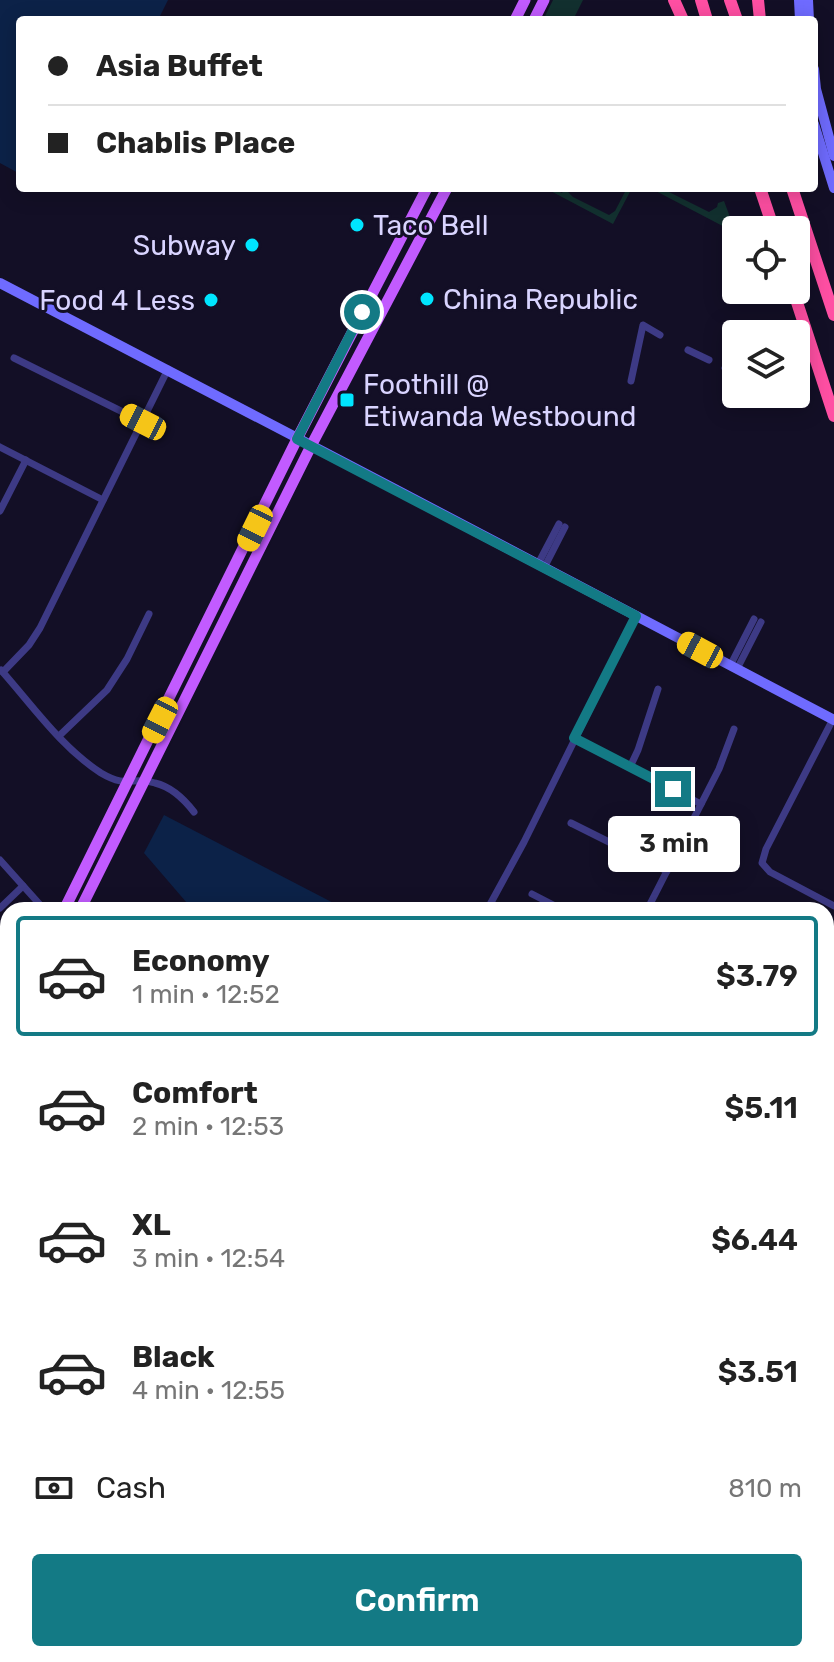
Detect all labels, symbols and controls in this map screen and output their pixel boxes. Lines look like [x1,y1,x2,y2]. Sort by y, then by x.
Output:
text: Asia Buffet [96,48,263,84]
text: Chablis Place [96,125,295,161]
place label: Taco Bell [373,209,488,242]
marker: Taco Bell [348,216,366,234]
map controls [722,216,810,408]
button: locate [722,216,810,304]
place label: Subway [133,229,236,262]
marker: Subway [243,236,261,254]
place label: China Republic [443,283,638,316]
place label: Food 4 Less [39,284,195,317]
marker: China Republic [418,290,436,308]
marker: Food 4 Less [202,291,220,309]
route start [344,294,380,330]
button: layers [722,320,810,408]
place label: Foothill @ Etiwanda Westbound [363,368,636,433]
marker: Foothill @ Etiwanda Westbound [338,391,356,409]
car [116,400,170,444]
car [234,501,276,555]
car [673,628,727,672]
car [138,693,182,747]
route end [655,771,691,807]
callout: 3 min [607,817,739,873]
text: 3 min [639,828,709,859]
icon: car [36,940,108,1012]
text: Economy [132,943,270,979]
text: $3.79 [716,958,798,994]
text: 1 min · 12:52 [132,979,280,1010]
icon: car [36,1072,108,1144]
text: Comfort [132,1075,258,1111]
text: $5.11 [724,1090,798,1126]
text: 2 min · 12:53 [132,1111,284,1142]
icon: car [36,1204,108,1276]
text: XL [132,1207,171,1243]
text: $6.44 [711,1222,798,1258]
text: 3 min · 12:54 [132,1243,285,1274]
icon: car [36,1336,108,1408]
text: Black [132,1339,215,1375]
text: $3.51 [718,1354,798,1390]
text: 4 min · 12:55 [132,1375,285,1406]
icon: cash [32,1466,76,1510]
text: Cash [96,1470,166,1506]
text: 810 m [728,1473,802,1504]
button: Confirm [32,1554,802,1646]

